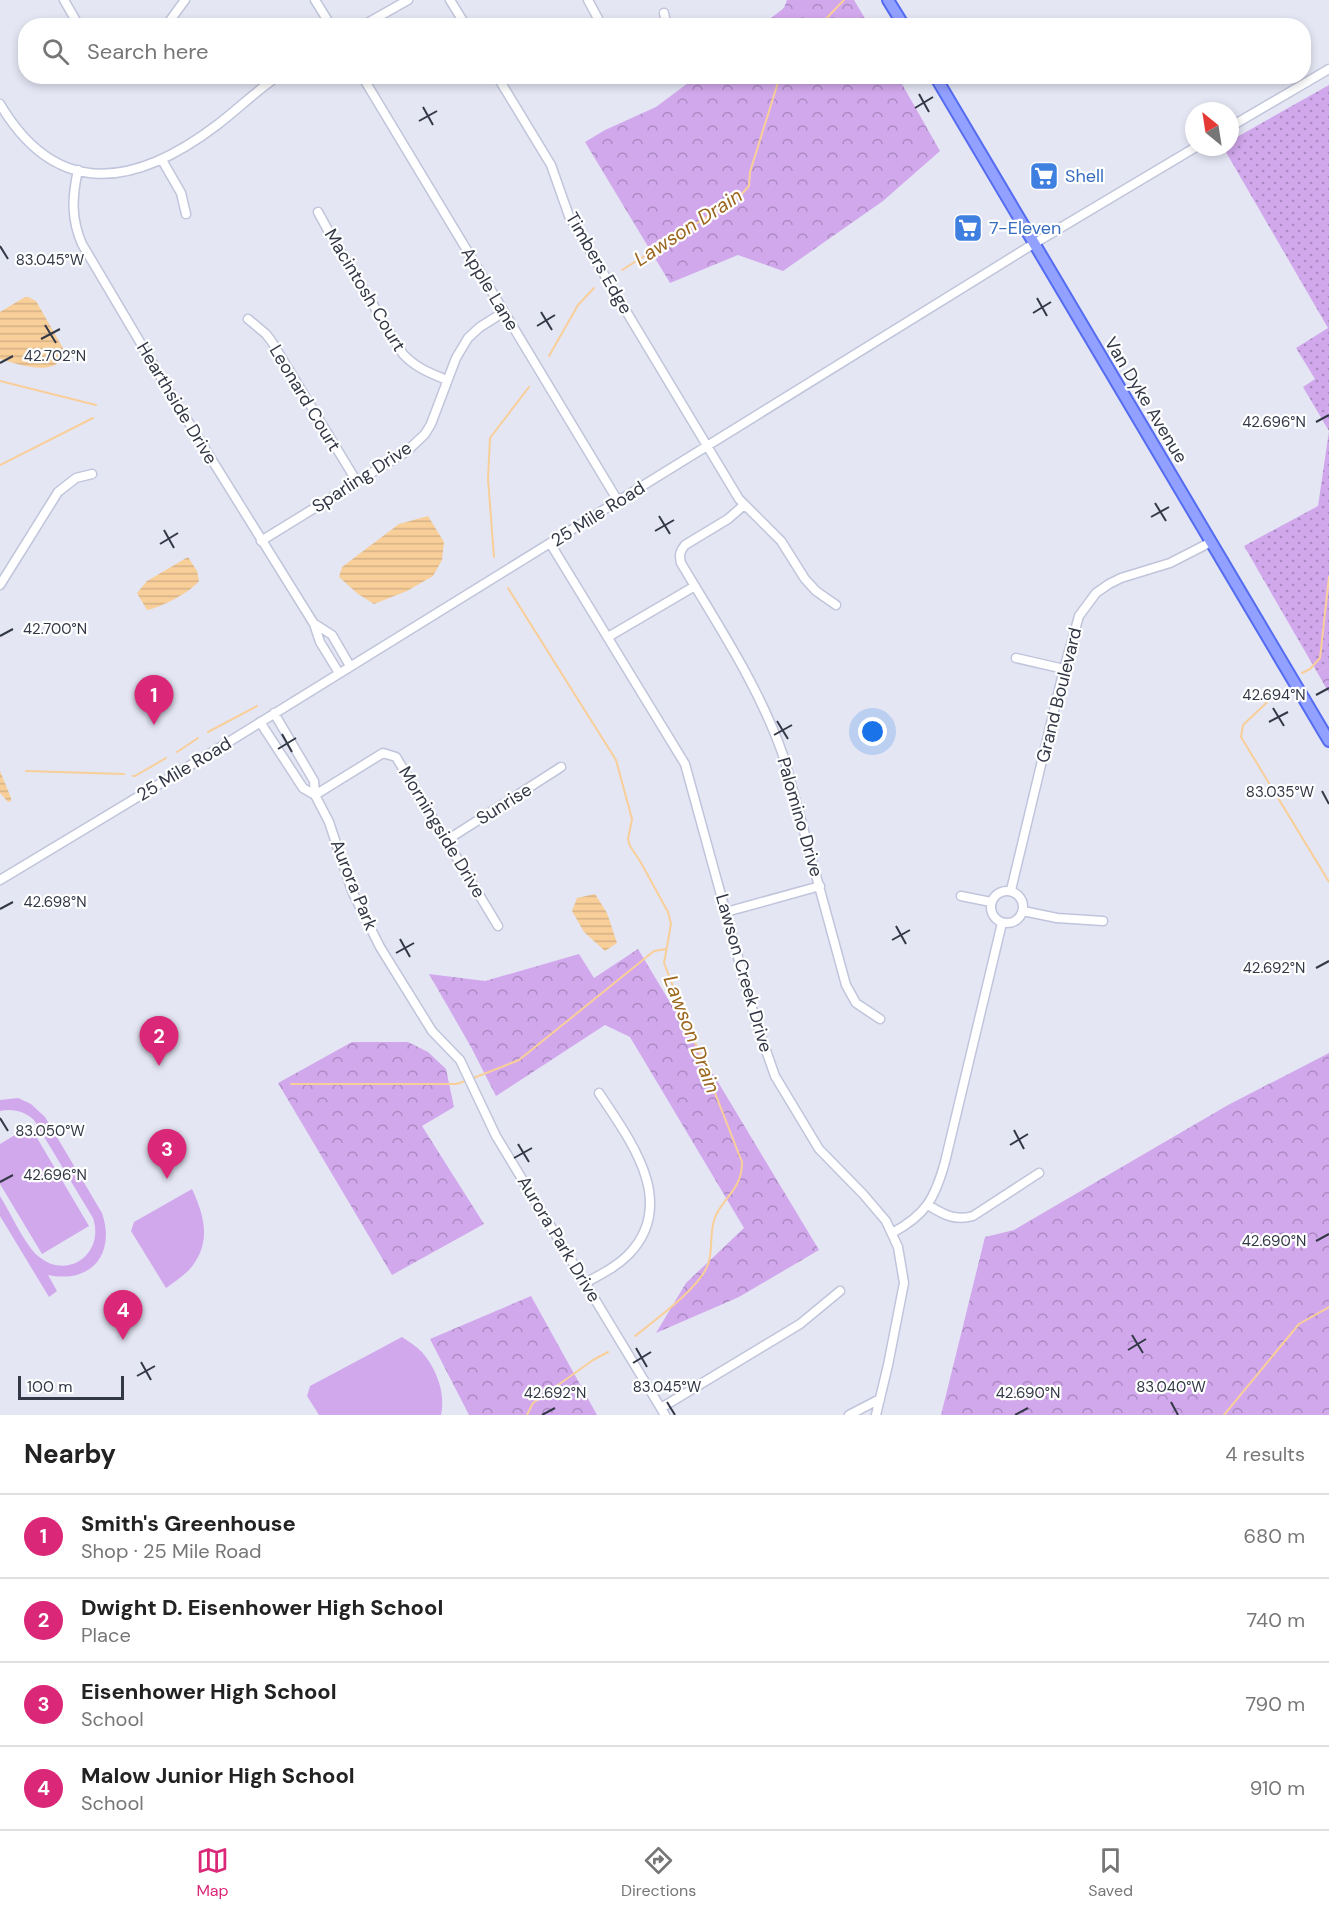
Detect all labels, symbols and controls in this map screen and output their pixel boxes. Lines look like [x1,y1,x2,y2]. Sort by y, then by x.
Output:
search box [18,18,1311,84]
icon: search [39,35,72,68]
text: Search here [87,37,208,66]
north arrow [1185,102,1239,156]
supermarket icon: Shell [1028,160,1060,192]
place label: Shell [1065,164,1104,188]
water label: Lawson Drain [629,182,747,272]
street label: Timbers Edge [560,208,638,318]
supermarket icon: 7-Eleven [952,212,984,244]
place label: 7-Eleven [989,216,1061,240]
street label: Macintosh Court [319,224,411,356]
street label: Apple Lane [456,243,524,335]
text: 83.045°W [16,250,85,270]
street label: Van Dyke Avenue [1099,333,1193,467]
street label: Hearthside Drive [131,337,223,469]
street label: Leonard Court [264,340,346,456]
text: 42.702°N [24,346,86,366]
text: 42.696°N [1242,412,1306,432]
street label: Sparling Drive [308,436,416,518]
street label: 25 Mile Road [546,476,650,552]
text: 42.700°N [23,619,87,639]
street label: Grand Boulevard [1031,625,1087,765]
pin: 1 [134,676,174,725]
text: 42.694°N [1242,685,1306,705]
your location [858,717,887,746]
street label: 25 Mile Road [132,731,236,807]
street label: Palomino Drive [771,754,829,880]
street label: Morningside Drive [393,762,491,902]
street label: Sunrise [472,778,536,830]
text: 83.035°W [1246,782,1315,802]
street label: Aurora Park [325,836,383,934]
street label: Lawson Creek Drive [710,891,778,1055]
text: 42.698°N [23,892,87,912]
text: 42.692°N [1243,958,1305,978]
water label: Lawson Drain [658,971,726,1097]
pin: 2 [140,1016,178,1066]
text: 83.050°W [15,1121,85,1141]
pin: 3 [148,1130,186,1179]
text: 42.696°N [23,1165,87,1185]
street label: Aurora Park Drive [512,1171,606,1307]
text: 42.690°N [1242,1231,1306,1251]
pin: 4 [104,1290,142,1340]
scale bar [18,1373,124,1400]
text: 100 m [27,1376,72,1397]
text: 83.045°W [633,1377,702,1397]
text: 83.040°W [1136,1377,1206,1397]
text: 42.692°N [524,1383,586,1403]
text: 42.690°N [996,1383,1060,1403]
text: Nearby [24,1437,116,1471]
text: 4 results [1225,1441,1305,1467]
text: Smith's Greenhouse [81,1509,296,1538]
text: 1 [40,1523,47,1549]
text: 680 m [1243,1523,1305,1549]
text: Shop · 25 Mile Road [81,1538,261,1564]
text: Dwight D. Eisenhower High School [81,1593,443,1622]
text: 2 [38,1607,49,1633]
text: 740 m [1247,1607,1305,1633]
text: Place [81,1622,131,1648]
text: Eisenhower High School [81,1677,337,1706]
text: 3 [37,1691,50,1717]
text: 790 m [1245,1691,1305,1717]
text: School [81,1706,144,1732]
text: Malow Junior High School [81,1761,355,1790]
text: 4 [37,1775,50,1801]
text: 910 m [1250,1775,1305,1801]
text: School [81,1790,144,1816]
tab: Map [196,1844,229,1901]
tab: Directions [621,1844,696,1901]
tab: Saved [1088,1844,1133,1901]

